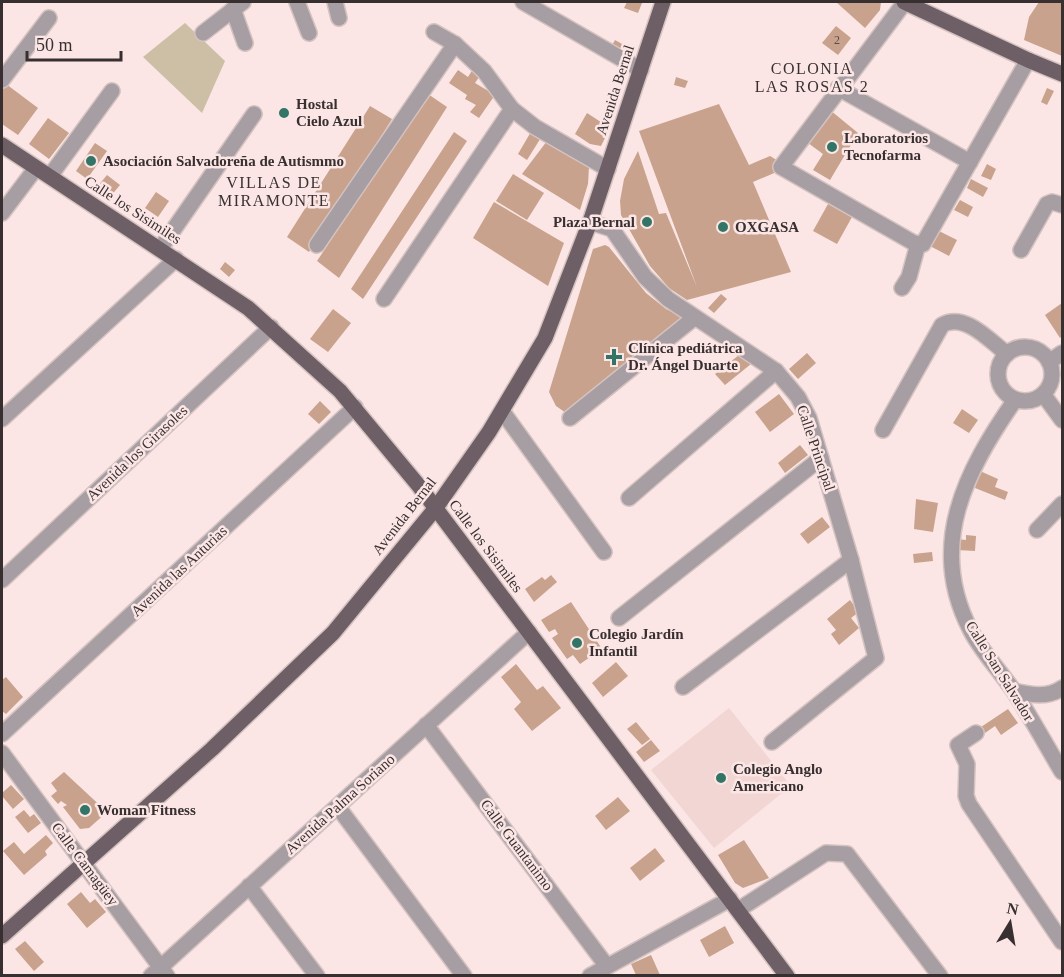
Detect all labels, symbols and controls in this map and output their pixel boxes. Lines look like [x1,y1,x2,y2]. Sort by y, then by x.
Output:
scale bar [27,24,122,62]
house number: 2 [834,33,840,47]
text: 50 m [36,35,73,55]
street label: Avenida Bernal [593,43,637,137]
district label: COLONIA LAS ROSAS 2 [755,60,869,95]
place label: Hostal Cielo Azul [296,96,362,129]
marker: Hostal Cielo Azul [277,106,291,120]
place label: Laboratorios Tecnofarma [844,130,928,163]
marker: Laboratorios Tecnofarma [825,140,839,154]
place label: Asociación Salvadoreña de Autismmo [103,153,344,169]
marker: Asociación Salvadoreña de Autismmo [84,154,98,168]
street label: Calle los Sisimiles [82,173,184,247]
district label: VILLAS DE MIRAMONTE [218,174,330,209]
place label: Plaza Bernal [553,214,635,230]
marker: Plaza Bernal [640,215,654,229]
place label: OXGASA [735,219,799,235]
marker: OXGASA [716,220,730,234]
place label: Clínica pediátrica Dr. Ángel Duarte [628,340,743,373]
marker: Clínica pediátrica Dr. Ángel Duarte [605,348,623,366]
street label: Avenida los Girasoles [84,402,191,504]
street label: Calle Principal [794,403,838,493]
street label: Avenida Bernal [369,474,439,558]
street label: Calle los Sisimiles [446,497,526,596]
street label: Avenida las Anturias [128,523,230,619]
street label: Calle San Salvador [963,618,1037,724]
place label: Colegio Jardín Infantil [589,626,684,659]
marker: Colegio Jardín Infantil [570,636,584,650]
street label: Avenida Palma Soriano [282,751,398,857]
place label: Colegio Anglo Americano [733,761,823,794]
marker: Colegio Anglo Americano [714,771,728,785]
street label: Calle Guantanimo [478,796,556,894]
place label: Woman Fitness [97,802,196,818]
marker: Woman Fitness [78,803,92,817]
street label: Calle Camagüey [49,819,122,909]
north arrow [980,893,1040,953]
text: N [1005,899,1020,918]

